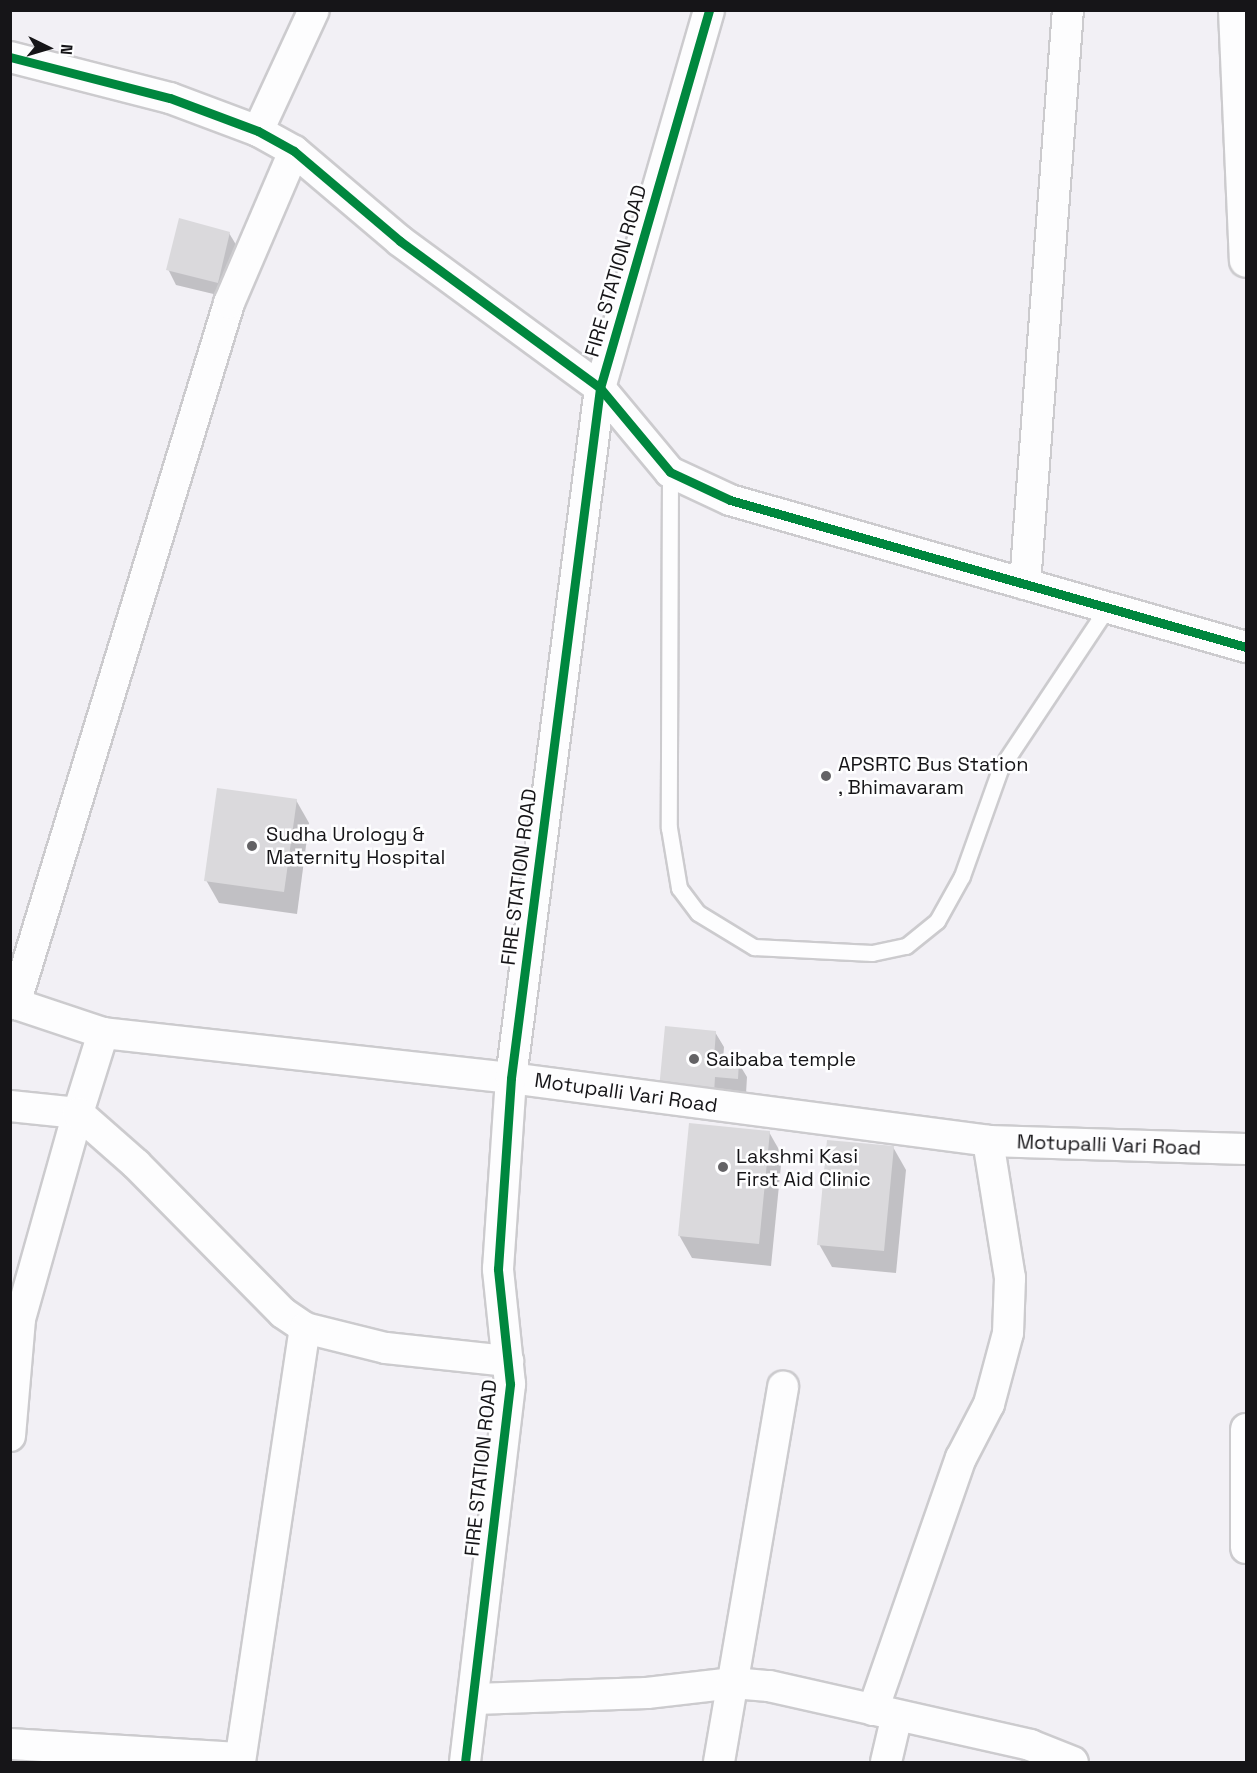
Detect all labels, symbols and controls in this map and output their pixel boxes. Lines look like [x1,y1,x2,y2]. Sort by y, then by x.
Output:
north arrow [18,18,78,78]
text: N [56,43,77,56]
street label: FIRE STATION ROAD [580,182,652,360]
place label: APSRTC Bus Station , Bhimavaram [838,752,1029,799]
marker: APSRTC Bus Station , Bhimavaram [819,769,833,783]
street label: FIRE STATION ROAD [496,787,542,967]
place label: Sudha Urology & Maternity Hospital [266,822,445,869]
marker: Sudha Urology & Maternity Hospital [243,837,261,855]
place label: Saibaba temple [706,1047,856,1071]
marker: Saibaba temple [687,1052,701,1066]
street label: Motupalli Vari Road [533,1068,719,1118]
street label: Motupalli Vari Road [1016,1130,1202,1160]
place label: Lakshmi Kasi First Aid Clinic [736,1144,871,1191]
marker: Lakshmi Kasi First Aid Clinic [714,1158,732,1176]
street label: FIRE STATION ROAD [460,1378,502,1558]

